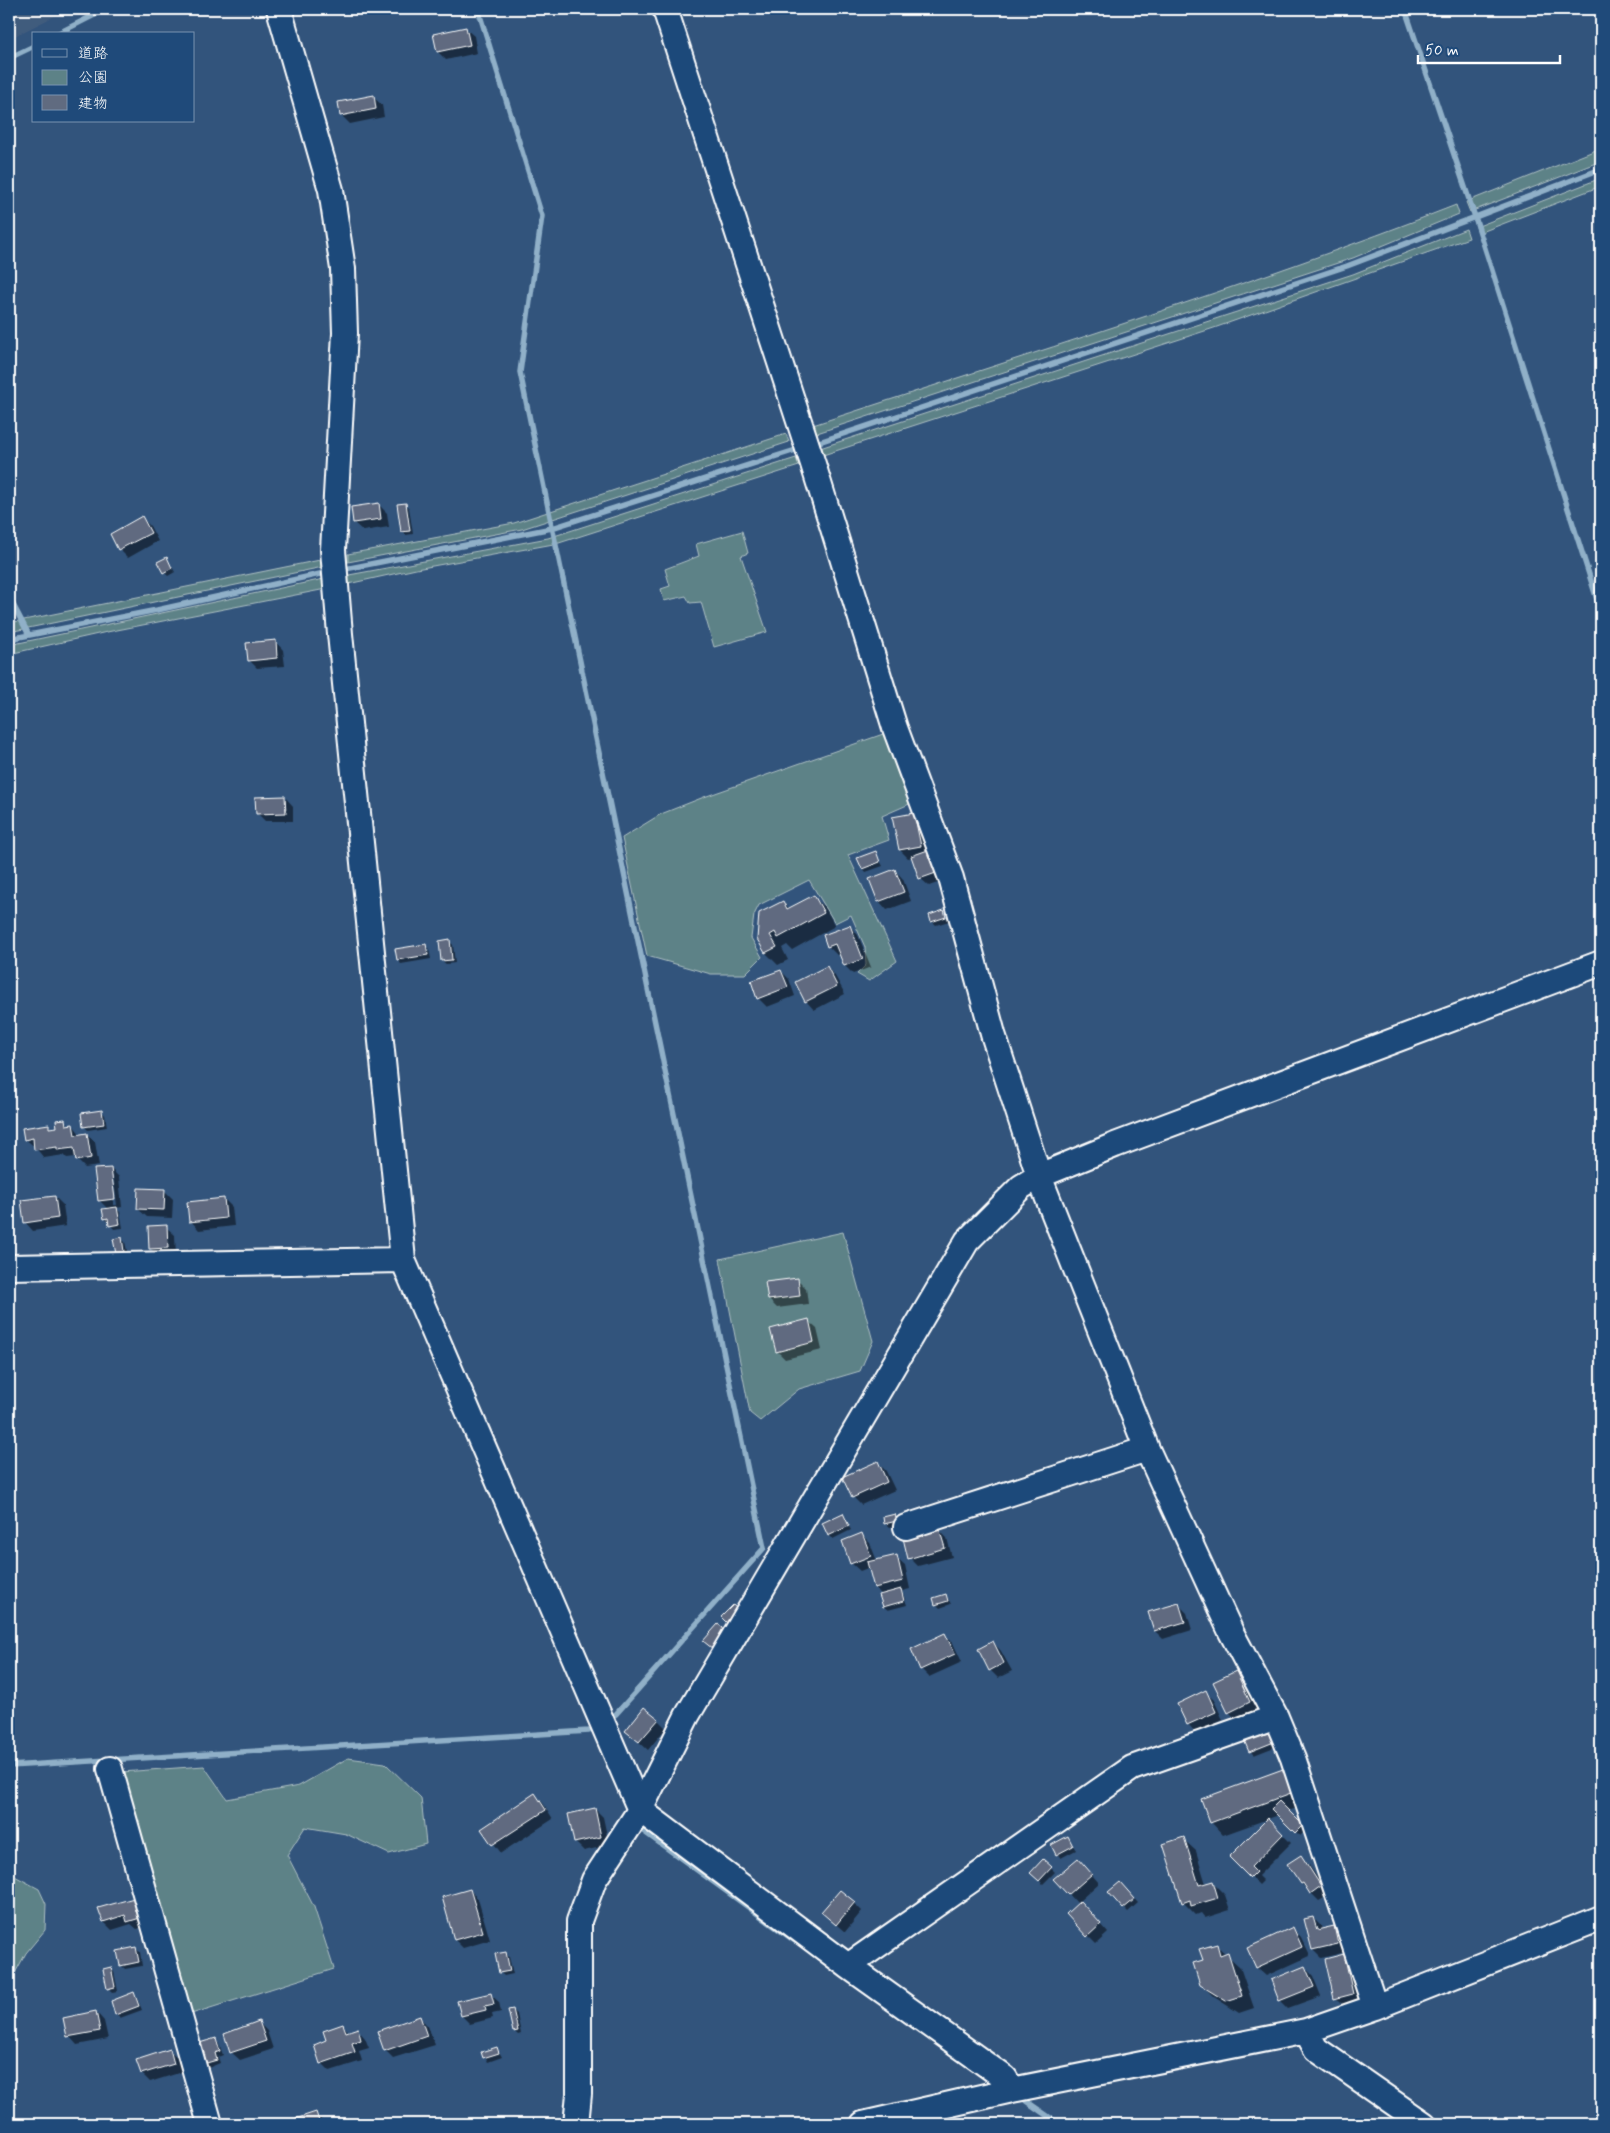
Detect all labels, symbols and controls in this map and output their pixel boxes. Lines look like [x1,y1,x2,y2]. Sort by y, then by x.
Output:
legend [32,32,195,122]
scale bar [1418,32,1560,64]
text: 50 m [1425,41,1459,61]
text: 道路 [78,44,108,64]
text: 公園 [78,68,108,88]
text: 建物 [78,94,108,114]

